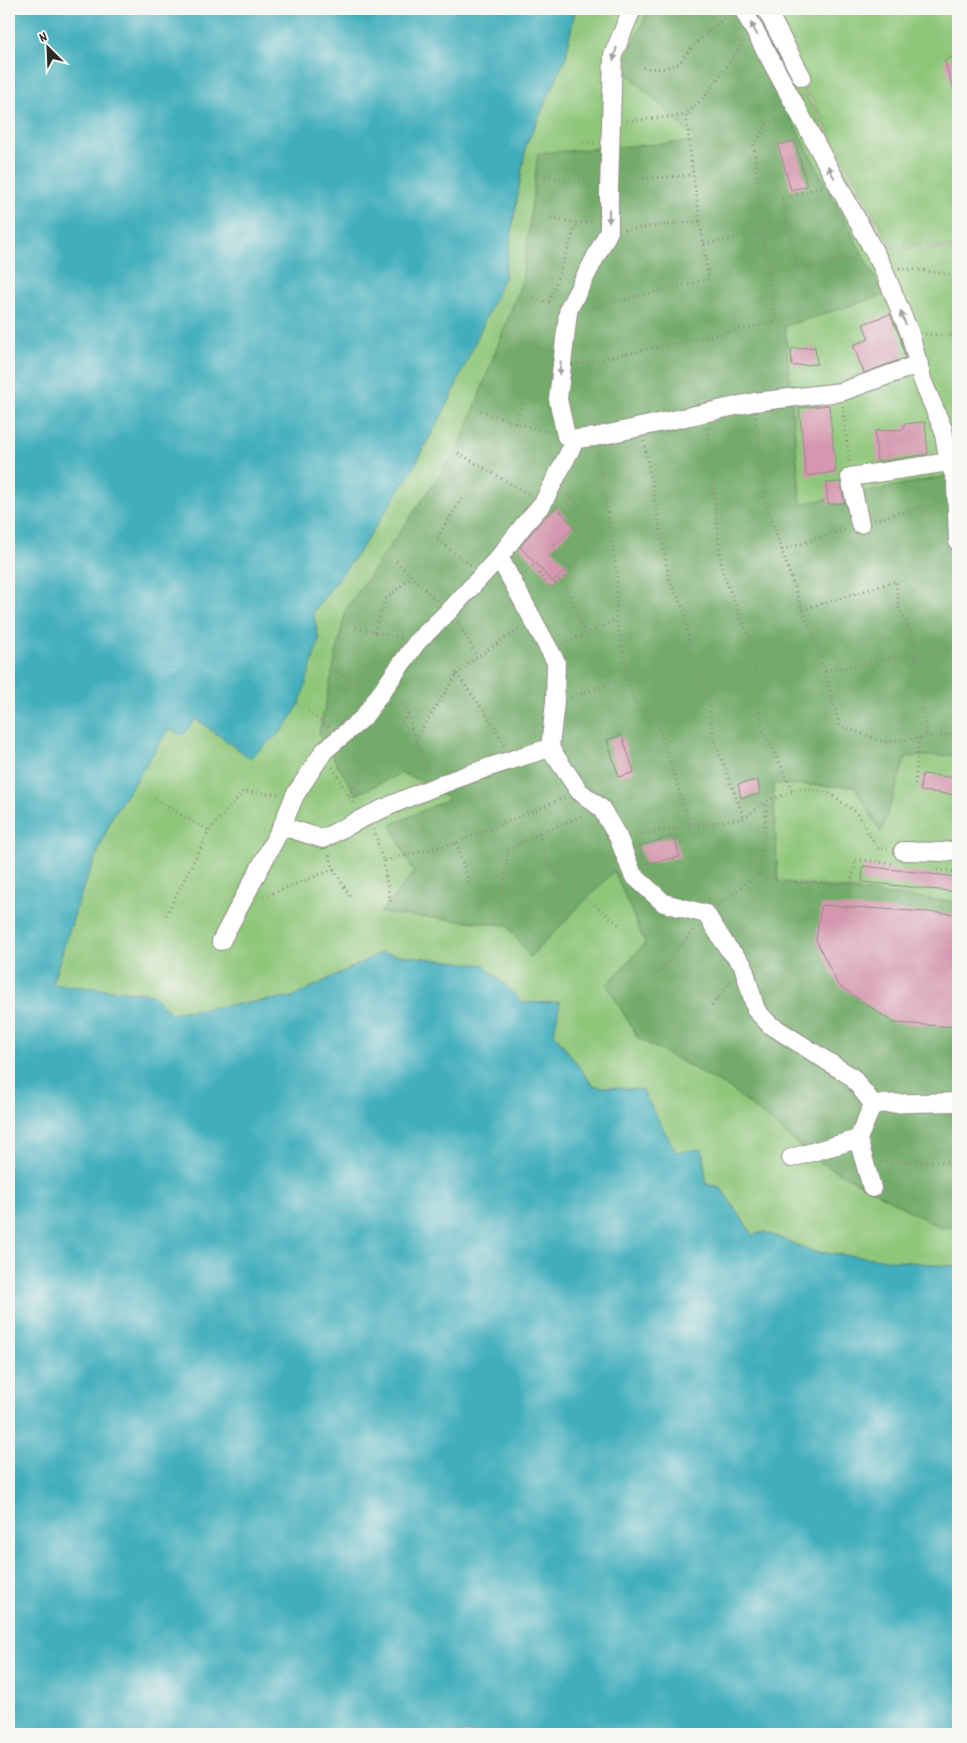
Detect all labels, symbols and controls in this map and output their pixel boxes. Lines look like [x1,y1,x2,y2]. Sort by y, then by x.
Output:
north arrow [22,22,72,72]
one-way arrow [749,23,758,36]
text: N [36,27,51,48]
one-way arrow [611,46,619,62]
one-way arrow [827,165,835,180]
one-way arrow [606,208,614,224]
one-way arrow [899,310,907,325]
one-way arrow [556,360,564,376]

